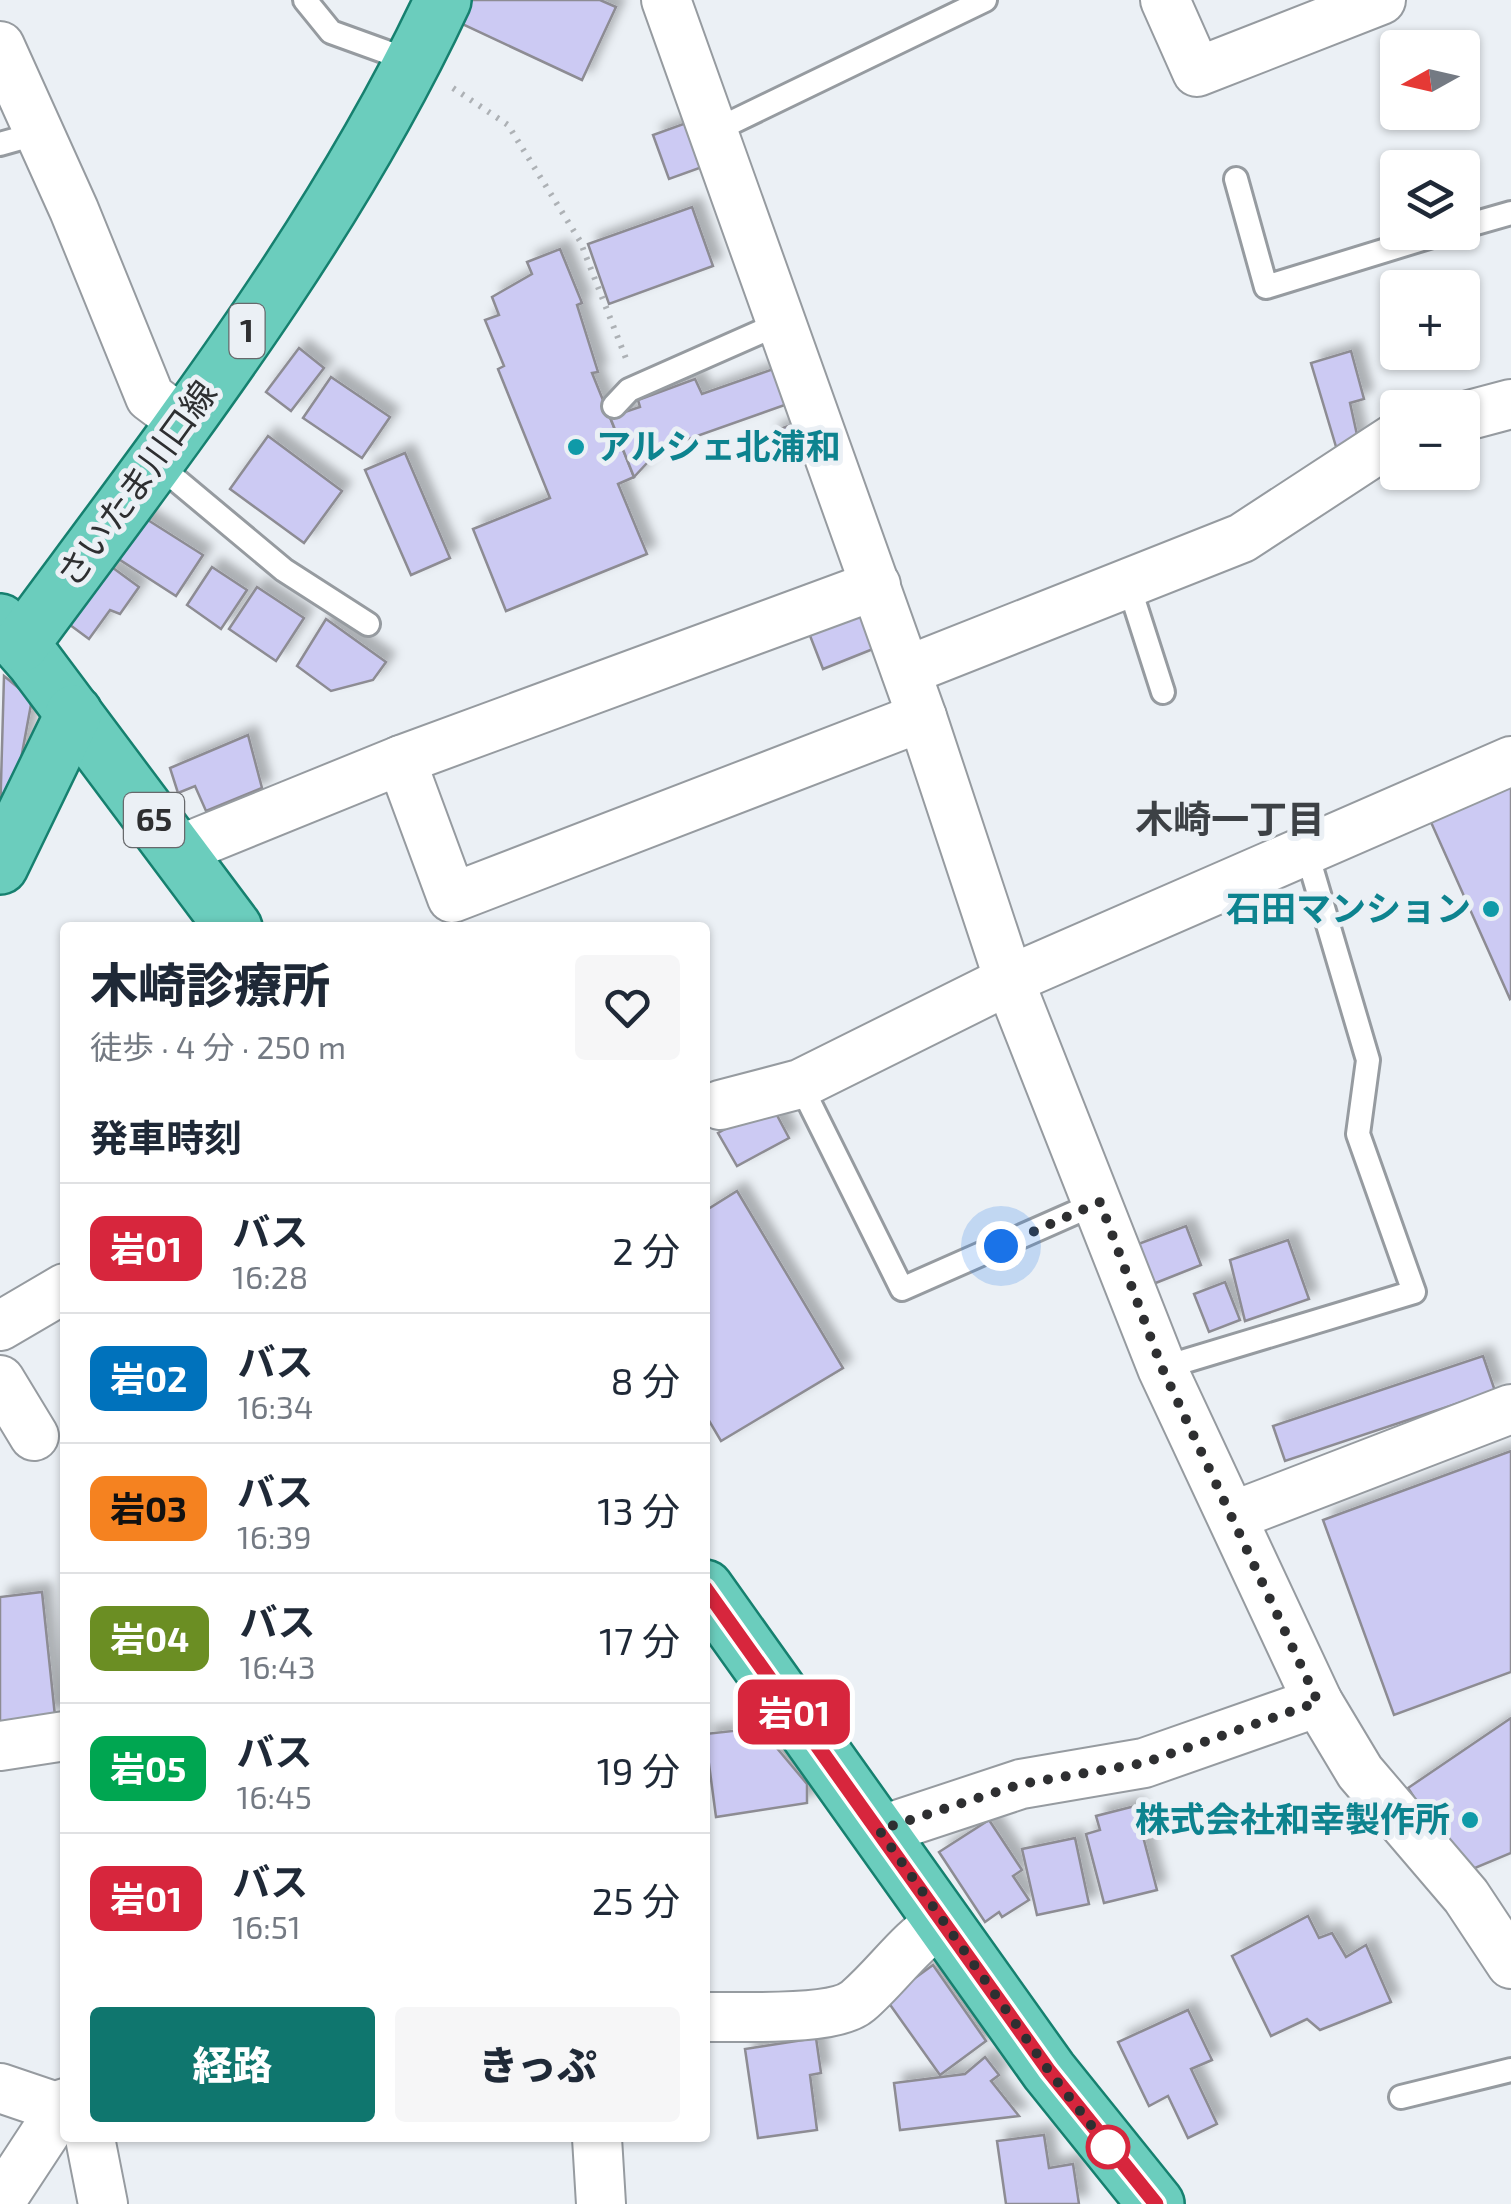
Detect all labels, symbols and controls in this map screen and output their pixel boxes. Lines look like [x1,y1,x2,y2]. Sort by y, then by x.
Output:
north arrow [1380,30,1480,130]
map controls [1380,30,1480,490]
button: layers [1380,150,1480,250]
button: + [1380,270,1480,370]
road number: 1 [230,304,264,358]
street label: さいたま川口線 [47,372,224,594]
button: − [1380,390,1480,490]
place label: アルシェ北浦和 [596,424,841,466]
marker: アルシェ北浦和 [565,436,587,458]
road number: 65 [124,793,184,847]
district label: 木崎一丁目 [1135,795,1325,841]
place label: 石田マンション [1226,886,1471,928]
marker: 石田マンション [1480,898,1502,920]
text: 木崎診療所 [90,955,330,1013]
button: heart [575,955,680,1060]
text: 徒歩 · 4 分 · 250 m [90,1027,346,1065]
text: 発車時刻 [90,1114,242,1160]
text: バス [232,1208,308,1254]
your location [976,1221,1026,1271]
text: 岩01 [110,1227,182,1269]
text: 2 分 [612,1227,680,1273]
text: 16:28 [232,1257,308,1295]
text: バス [237,1338,313,1384]
text: 岩02 [110,1357,187,1399]
text: 8 分 [610,1357,680,1403]
text: 16:34 [237,1387,314,1425]
text: バス [237,1468,313,1514]
text: 岩03 [110,1487,187,1529]
text: 13 分 [597,1487,680,1533]
text: 16:39 [237,1517,312,1555]
text: バス [239,1598,315,1644]
text: 岩04 [110,1617,189,1659]
text: 17 分 [599,1617,680,1663]
text: 16:43 [239,1647,315,1685]
line badge: 岩01 [736,1680,852,1744]
text: 岩01 [758,1691,830,1733]
text: バス [236,1728,312,1774]
text: 岩05 [110,1747,186,1789]
text: 19 分 [597,1747,680,1793]
text: 16:45 [236,1777,312,1815]
place label: 株式会社和幸製作所 [1135,1797,1450,1839]
marker: 株式会社和幸製作所 [1459,1809,1481,1831]
text: バス [232,1858,308,1904]
text: 岩01 [110,1877,182,1919]
text: 25 分 [592,1877,680,1923]
text: 16:51 [232,1907,301,1945]
button: 経路 [90,2007,375,2122]
button: きっぷ [395,2007,680,2122]
unlabelled marker [1087,2126,1129,2168]

